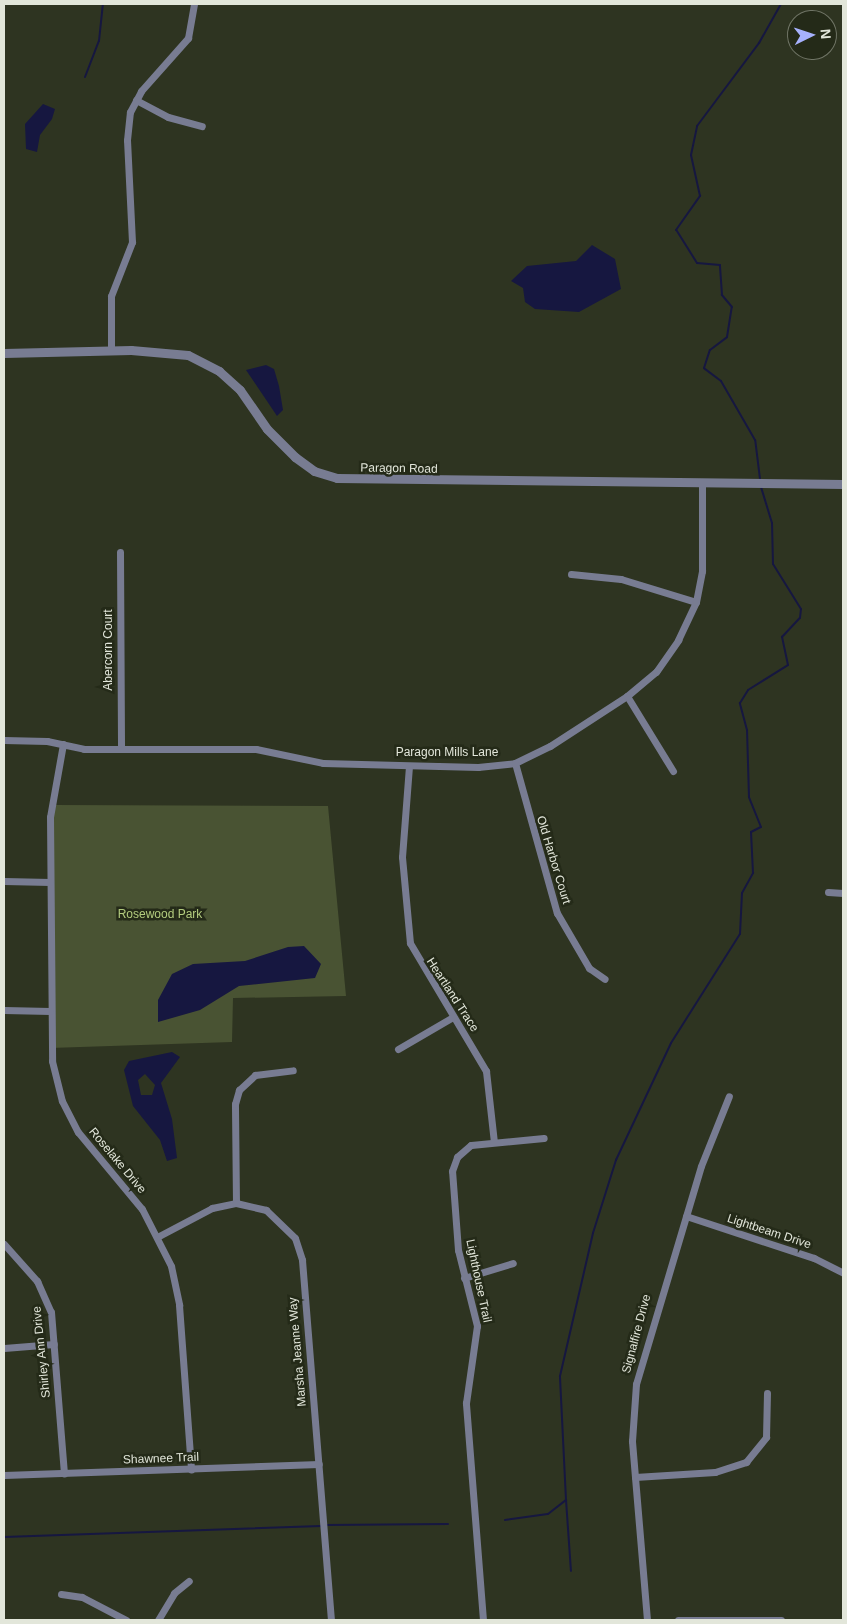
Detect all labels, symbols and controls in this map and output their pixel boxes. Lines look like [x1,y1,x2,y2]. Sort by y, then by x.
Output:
north arrow [787,10,837,60]
text: N [818,28,834,40]
street label: Paragon Road [360,461,438,477]
street label: Abercorn Court [102,609,116,691]
street label: Paragon Mills Lane [396,746,498,760]
street label: Old Harbor Court [533,814,573,906]
park label: Rosewood Park [118,908,202,922]
street label: Heartland Trace [423,955,481,1035]
street label: Roselake Drive [85,1125,149,1197]
street label: Lightbeam Drive [725,1212,813,1252]
street label: Lighthouse Trail [462,1238,494,1324]
street label: Signalfire Drive [620,1293,654,1375]
street label: Marsha Jeanne Way [286,1297,310,1407]
street label: Shirley Ann Drive [30,1305,54,1399]
street label: Shawnee Trail [123,1450,199,1468]

